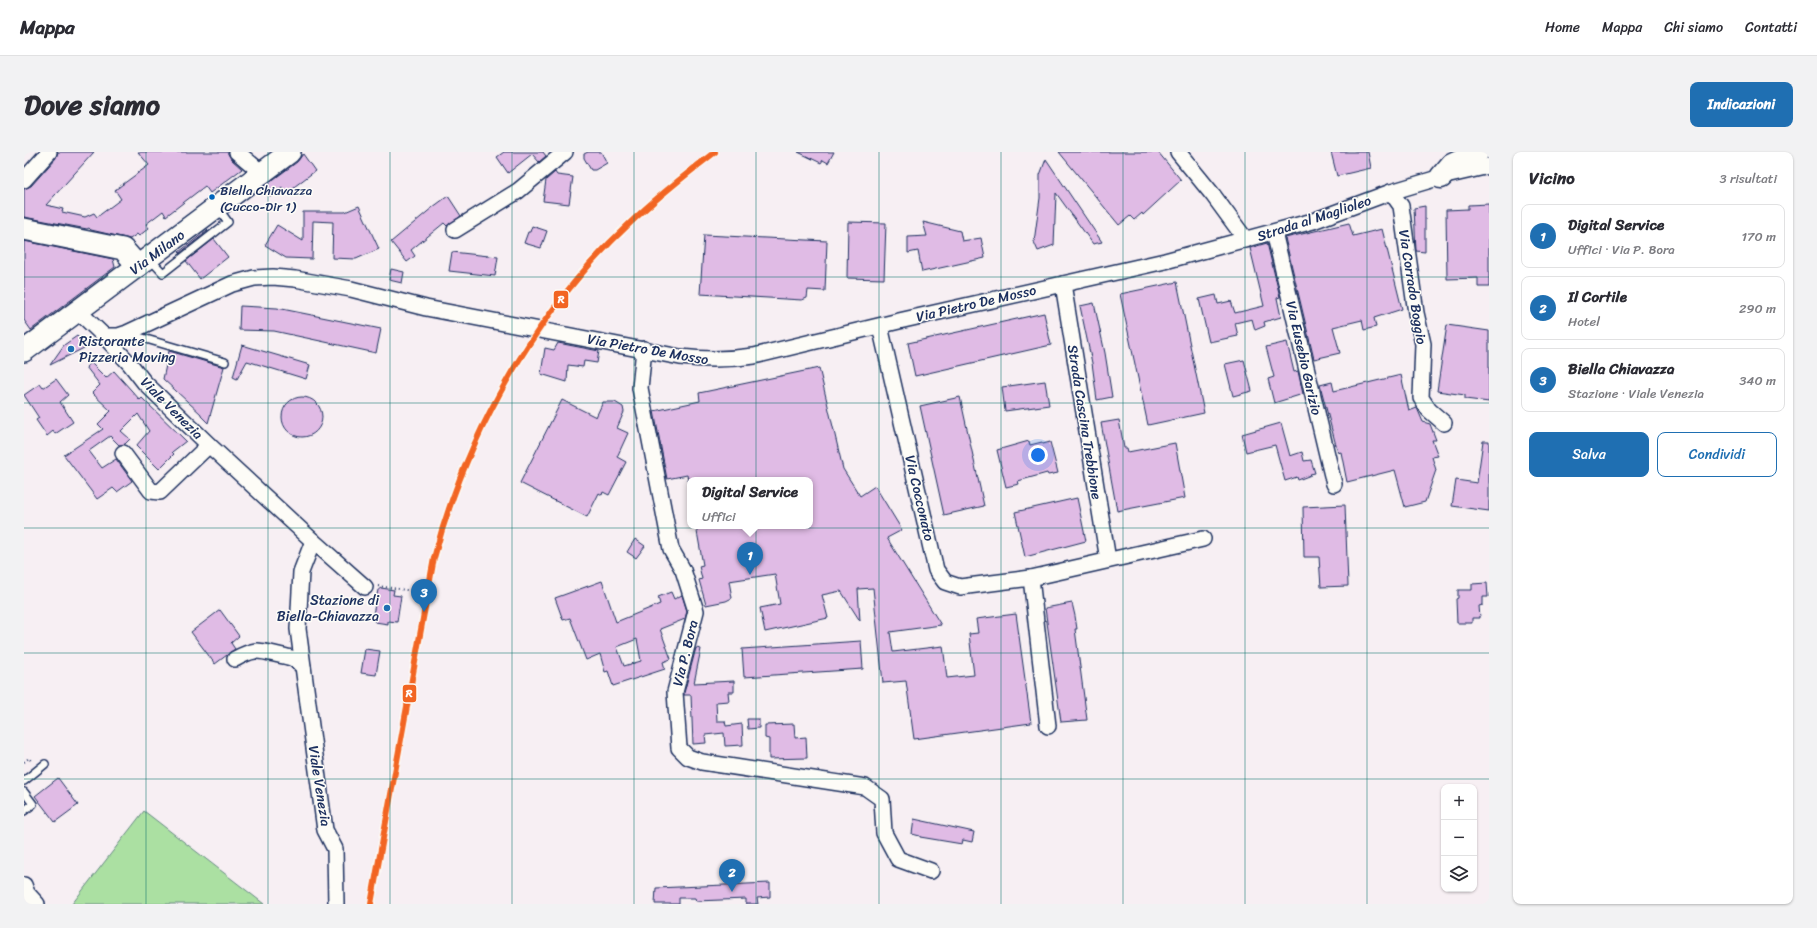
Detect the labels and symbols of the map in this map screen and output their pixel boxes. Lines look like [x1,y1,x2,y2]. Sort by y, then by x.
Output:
place label: Biella Chiavazza (Cucco-Dir 1) [220,179,313,218]
street label: Strada al Maglioleo [1254,188,1375,249]
marker: Biella Chiavazza (Cucco-Dir 1) [207,192,217,202]
street label: Via Milano [124,223,191,282]
street label: Via Corrado Boggio [1391,228,1434,346]
street label: Via Pietro De Mosso [914,278,1039,329]
line badge: R [553,290,569,309]
text: R [557,290,565,309]
street label: Via Eusebio Garizio [1278,298,1329,418]
street label: Via Pietro De Mosso [585,327,710,372]
place label: Ristorante Pizzeria Moving [79,329,176,370]
street label: Strada Cascina Trebbione [1060,343,1109,501]
marker: Ristorante Pizzeria Moving [66,344,76,354]
street label: Viale Venezia [134,371,209,446]
your location [1028,445,1048,465]
street label: Via Cocconato [898,453,942,544]
pin: 1 [737,542,763,575]
pin: 3 [411,579,437,612]
place label: Stazione di Biella-Chiavazza [277,588,380,629]
marker: Stazione di Biella-Chiavazza [382,603,392,613]
street label: Via P. Bora [665,617,706,689]
line badge: R [402,684,417,703]
text: R [405,684,413,703]
street label: Viale Venezia [301,744,338,828]
pin: 2 [719,859,745,892]

